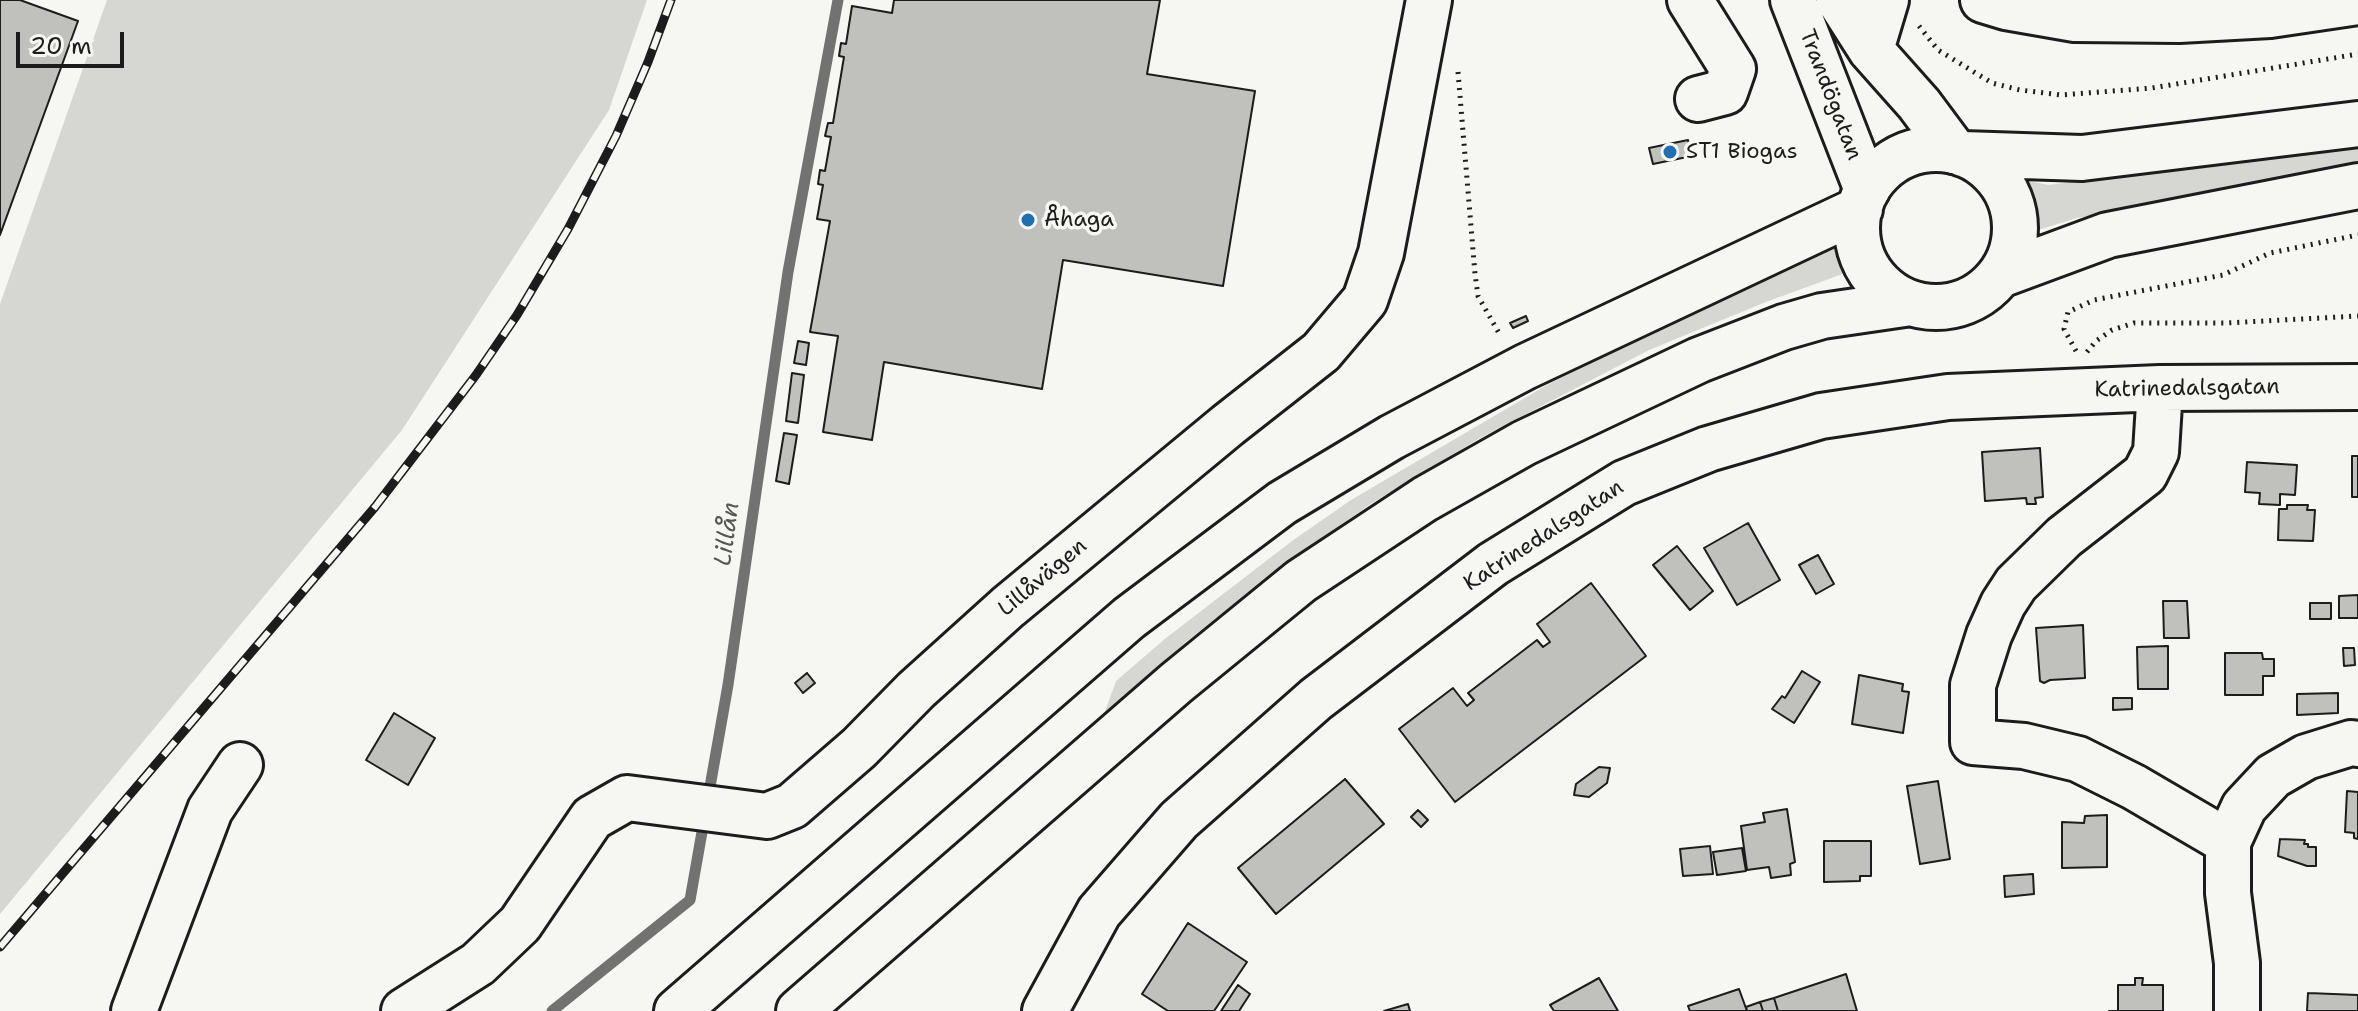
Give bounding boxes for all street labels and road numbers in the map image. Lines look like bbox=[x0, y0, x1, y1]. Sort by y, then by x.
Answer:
street label: Trandögatan bbox=[1793, 26, 1867, 164]
street label: Katrinedalsgatan bbox=[2094, 374, 2280, 404]
street label: Katrinedalsgatan bbox=[1459, 474, 1629, 598]
street label: Lillåvägen bbox=[993, 533, 1093, 623]

